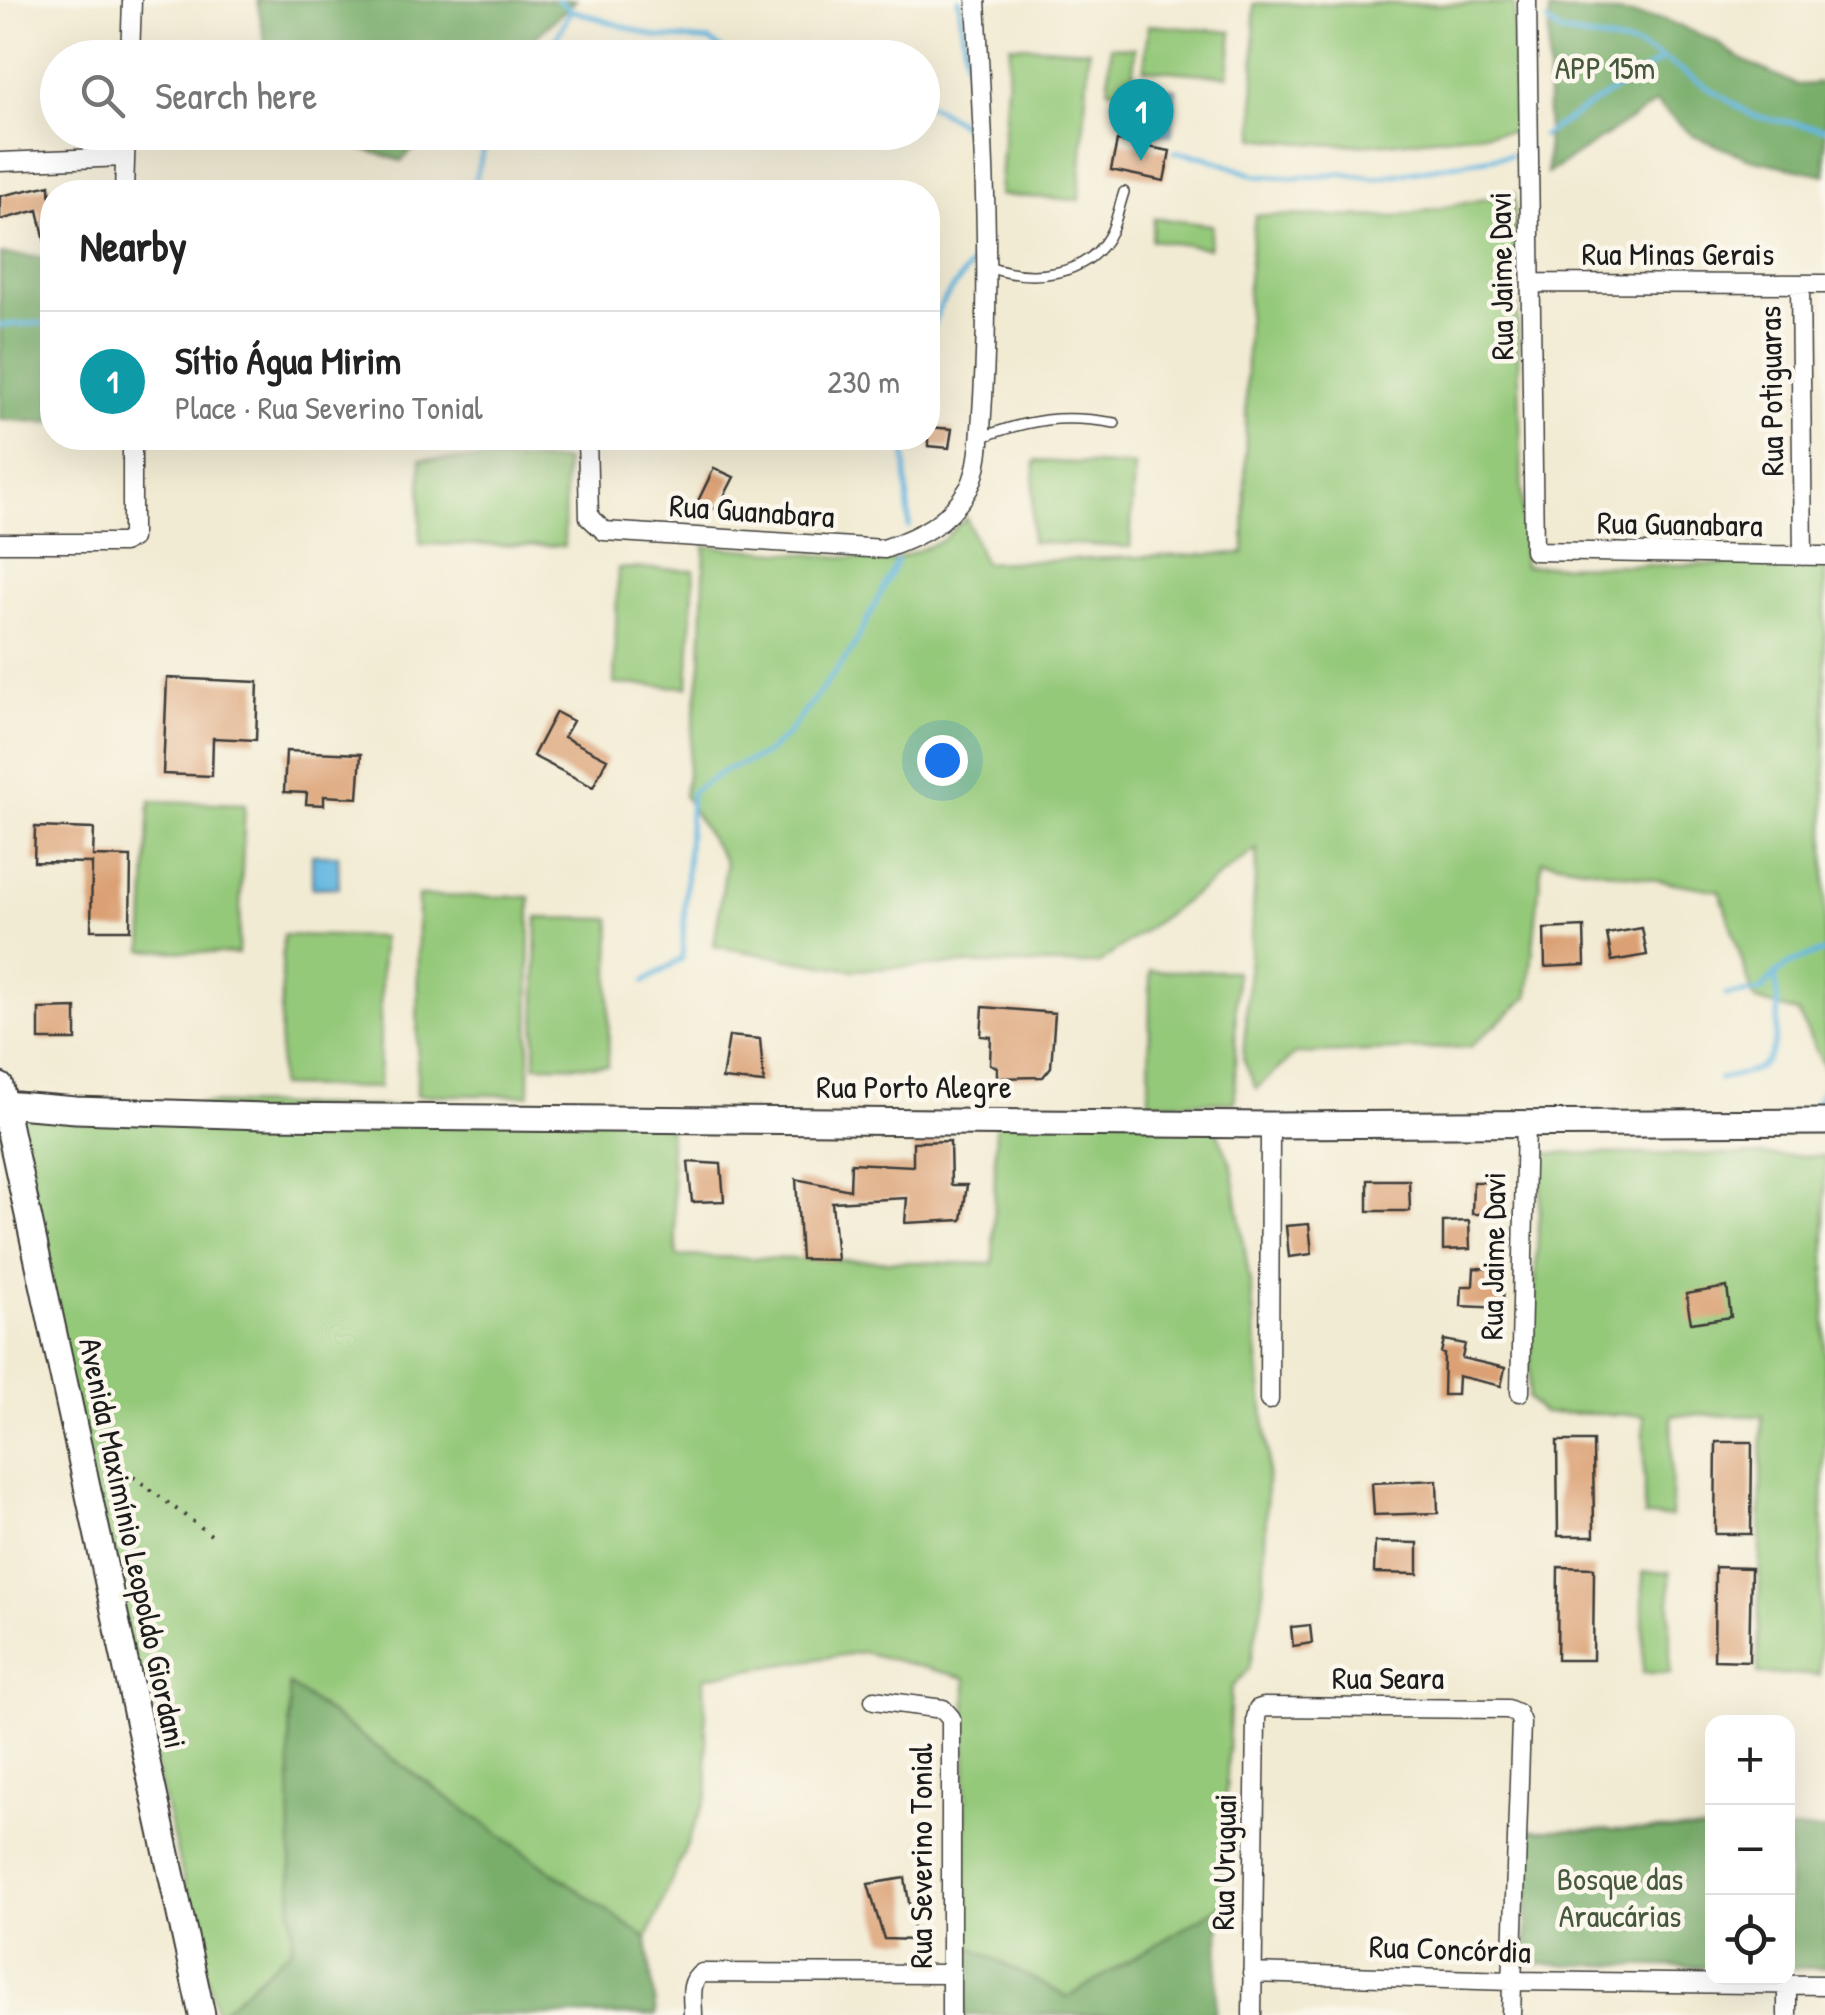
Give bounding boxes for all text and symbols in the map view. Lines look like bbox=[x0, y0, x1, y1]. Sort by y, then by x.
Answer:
search box bbox=[40, 40, 940, 150]
park label: APP 15m bbox=[1555, 46, 1655, 89]
icon: search bbox=[75, 68, 130, 123]
text: Search here bbox=[155, 69, 317, 121]
pin: 1 bbox=[1108, 79, 1174, 161]
street label: Rua Jaime Davi bbox=[1478, 191, 1523, 361]
text: Nearby bbox=[80, 217, 187, 274]
street label: Rua Minas Gerais bbox=[1582, 232, 1774, 275]
street label: Rua Potiguaras bbox=[1748, 305, 1793, 477]
text: Sítio Água Mirim bbox=[175, 334, 401, 386]
text: 1 bbox=[107, 360, 118, 403]
text: 230 m bbox=[827, 360, 900, 403]
text: Place · Rua Severino Tonial bbox=[175, 386, 483, 429]
street label: Rua Guanabara bbox=[668, 483, 836, 538]
street label: Rua Guanabara bbox=[1597, 501, 1763, 546]
your location bbox=[917, 735, 968, 786]
street label: Rua Porto Alegre bbox=[816, 1065, 1012, 1108]
street label: Rua Jaime Davi bbox=[1470, 1171, 1515, 1341]
street label: Avenida Maximínio Leopoldo Giordani bbox=[69, 1334, 198, 1752]
street label: Rua Seara bbox=[1332, 1656, 1444, 1699]
map controls bbox=[1705, 1715, 1795, 1985]
button: + bbox=[1705, 1715, 1795, 1805]
street label: Rua Severino Tonial bbox=[899, 1743, 942, 1968]
street label: Rua Uruguai bbox=[1201, 1793, 1246, 1931]
button: − bbox=[1705, 1805, 1795, 1895]
park label: Bosque das Araucárias bbox=[1557, 1857, 1683, 1937]
button: locate bbox=[1705, 1895, 1795, 1985]
street label: Rua Concórdia bbox=[1368, 1924, 1532, 1973]

